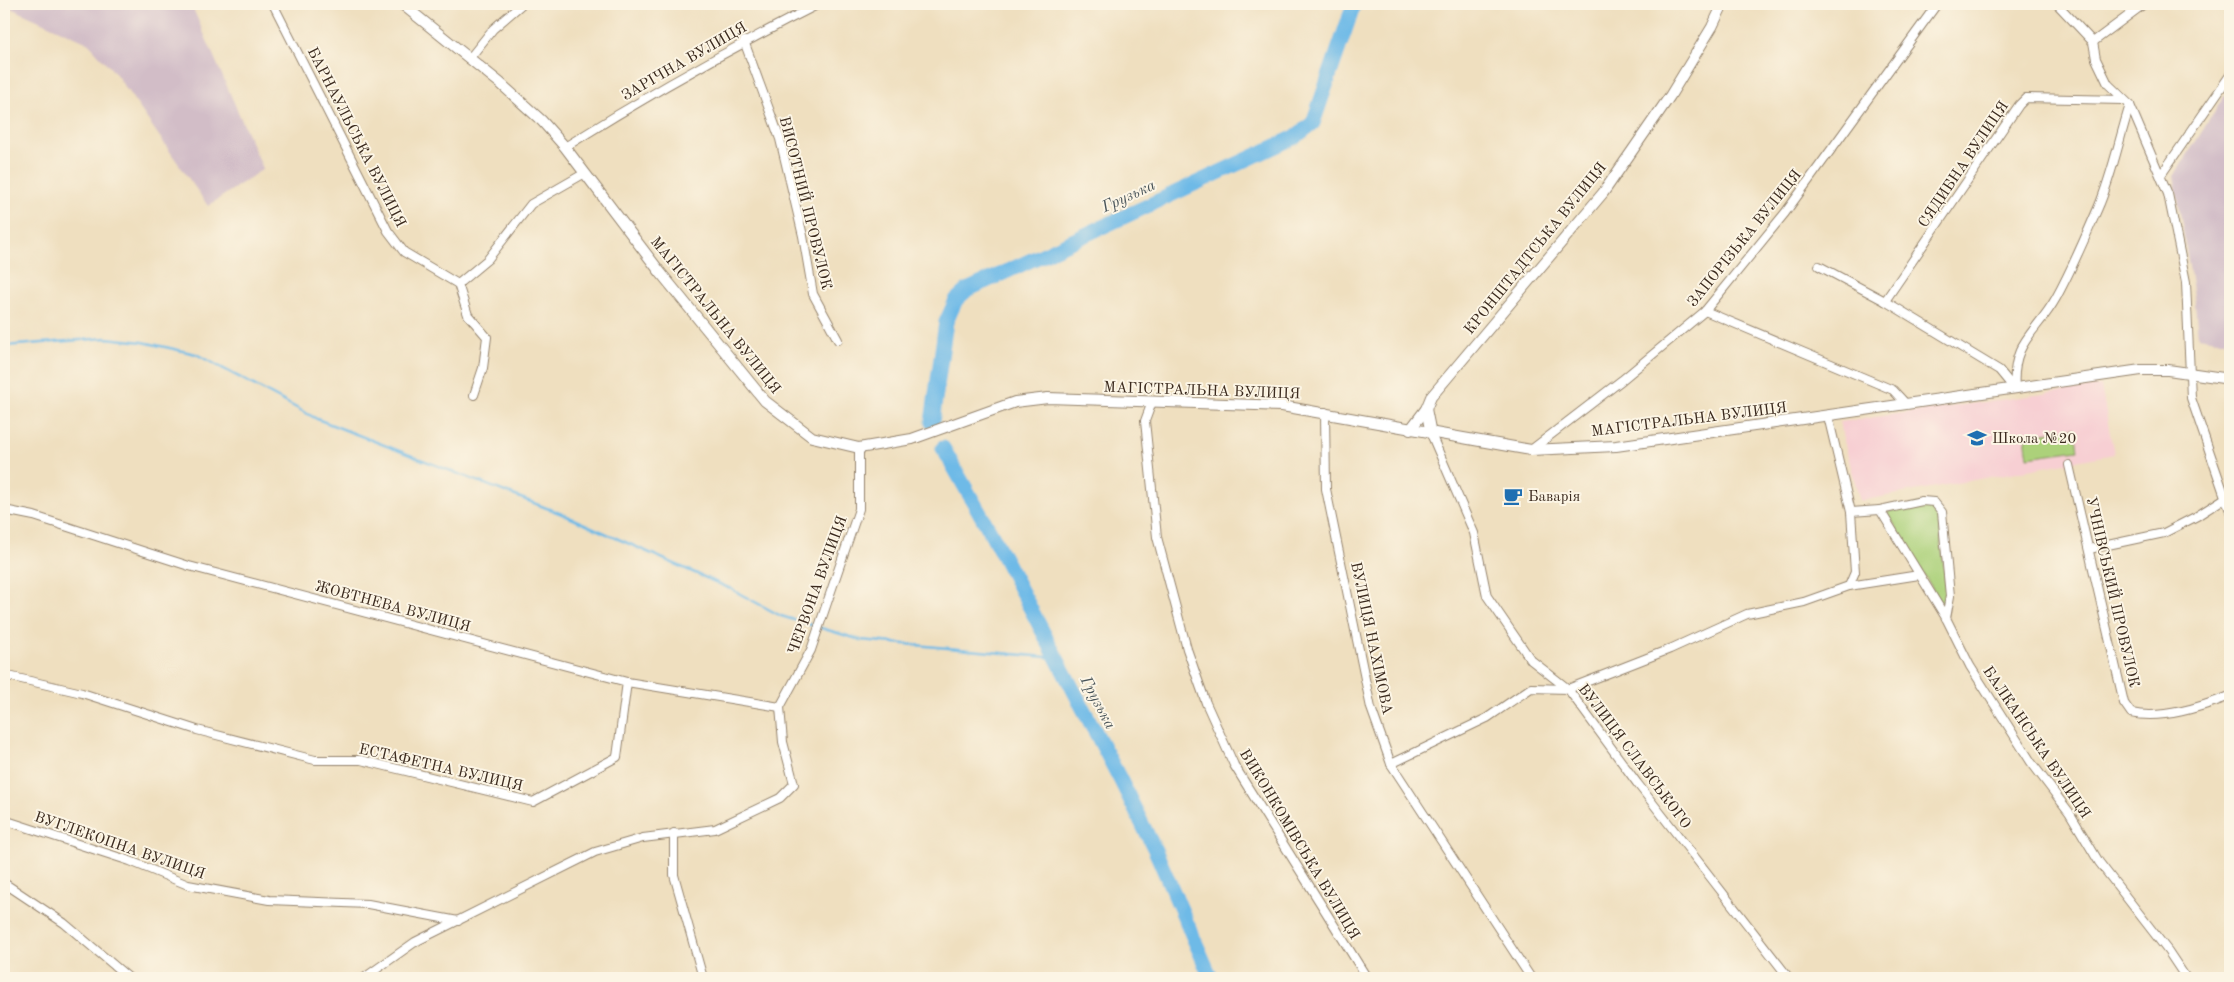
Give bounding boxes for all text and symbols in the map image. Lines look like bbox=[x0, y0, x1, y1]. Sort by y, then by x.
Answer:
street label: ЗАРІЧНА ВУЛИЦЯ bbox=[620, 20, 750, 104]
street label: БАРНАУЛЬСЬКА ВУЛИЦЯ bbox=[304, 45, 408, 230]
street label: СЯДИБНА ВУЛИЦЯ bbox=[1916, 99, 2012, 231]
street label: ВИСОТНИЙ ПРОВУЛОК bbox=[776, 114, 837, 292]
street label: КРОНШТАДТСЬКА ВУЛИЦЯ bbox=[1462, 160, 1610, 338]
street label: ЗАПОРІЗЬКА ВУЛИЦЯ bbox=[1685, 168, 1805, 310]
water label: Грузька bbox=[1098, 177, 1159, 217]
street label: МАГІСТРАЛЬНА ВУЛИЦЯ bbox=[647, 235, 783, 397]
street label: МАГІСТРАЛЬНА ВУЛИЦЯ bbox=[1103, 381, 1301, 402]
street label: МАГІСТРАЛЬНА ВУЛИЦЯ bbox=[1590, 401, 1788, 440]
school or university icon: Школа №20 bbox=[1966, 427, 1988, 449]
place label: Школа №20 bbox=[1992, 432, 2076, 447]
cafe icon: Баварія bbox=[1502, 485, 1524, 507]
place label: Баварія bbox=[1528, 490, 1580, 505]
street label: УЧНІВСЬКИЙ ПРОВУЛОК bbox=[2082, 495, 2145, 689]
street label: ЧЕРВОНА ВУЛИЦЯ bbox=[786, 514, 851, 657]
street label: ВУЛИЦЯ НАХІМОВА bbox=[1347, 561, 1394, 716]
street label: ЖОВТНЕВА ВУЛИЦЯ bbox=[313, 579, 472, 635]
street label: БАЛКАНСЬКА ВУЛИЦЯ bbox=[1979, 664, 2092, 822]
water label: Грузька bbox=[1076, 673, 1118, 732]
street label: ВУЛИЦЯ СЛАВСЬКОГО bbox=[1575, 682, 1693, 832]
street label: ЕСТАФЕТНА ВУЛИЦЯ bbox=[357, 742, 524, 795]
street label: ВИКОНКОМІВСЬКА ВУЛИЦЯ bbox=[1236, 747, 1361, 942]
street label: ВУГЛЕКОПНА ВУЛИЦЯ bbox=[32, 810, 207, 883]

